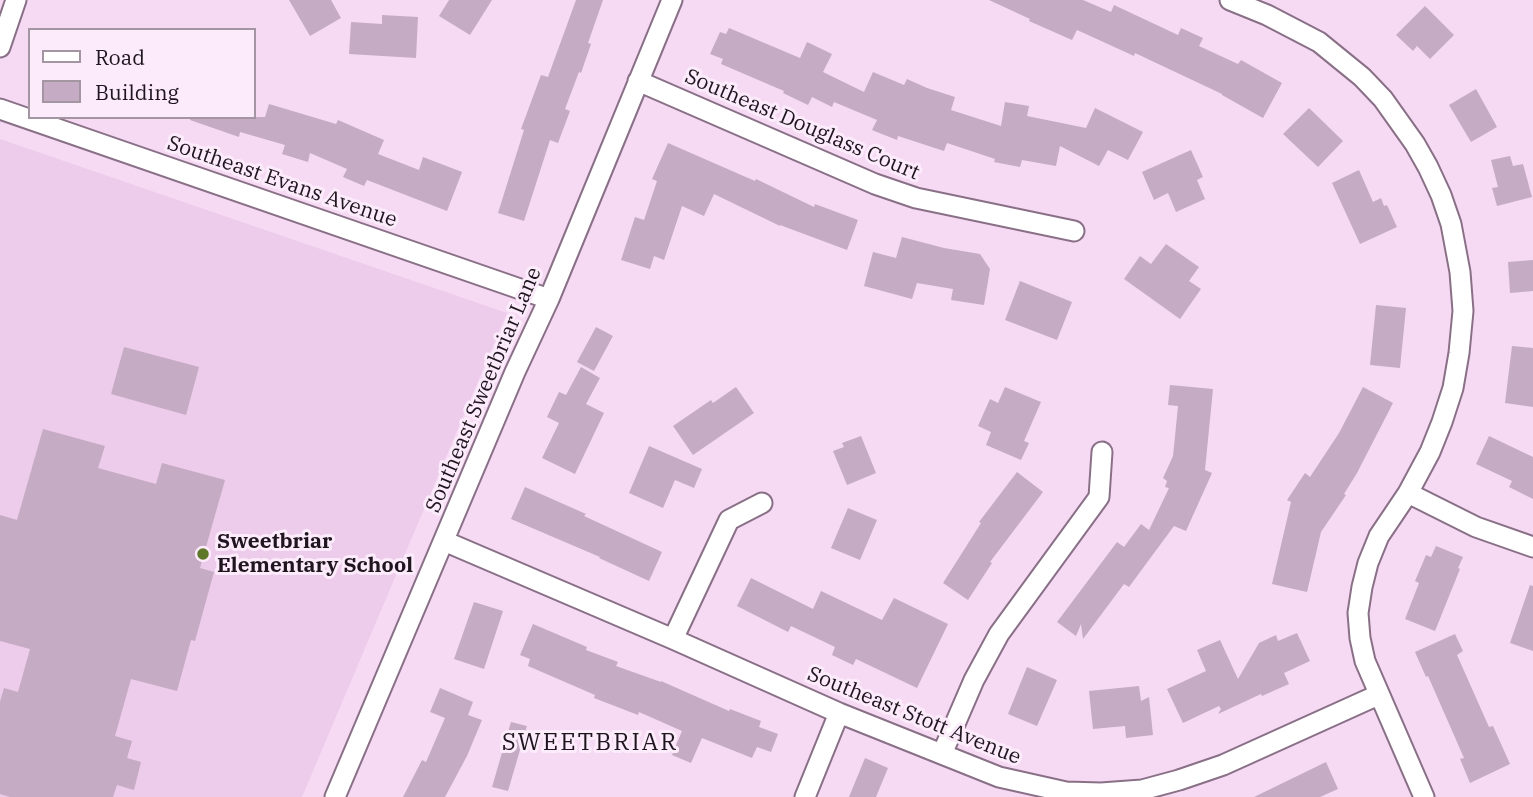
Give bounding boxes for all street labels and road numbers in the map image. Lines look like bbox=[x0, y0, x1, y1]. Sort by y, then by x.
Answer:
street label: Southeast Douglass Court bbox=[681, 64, 923, 186]
street label: Southeast Evans Avenue bbox=[164, 131, 400, 233]
street label: Southeast Sweetbriar Lane bbox=[421, 263, 547, 517]
street label: Southeast Stott Avenue bbox=[804, 662, 1024, 770]

